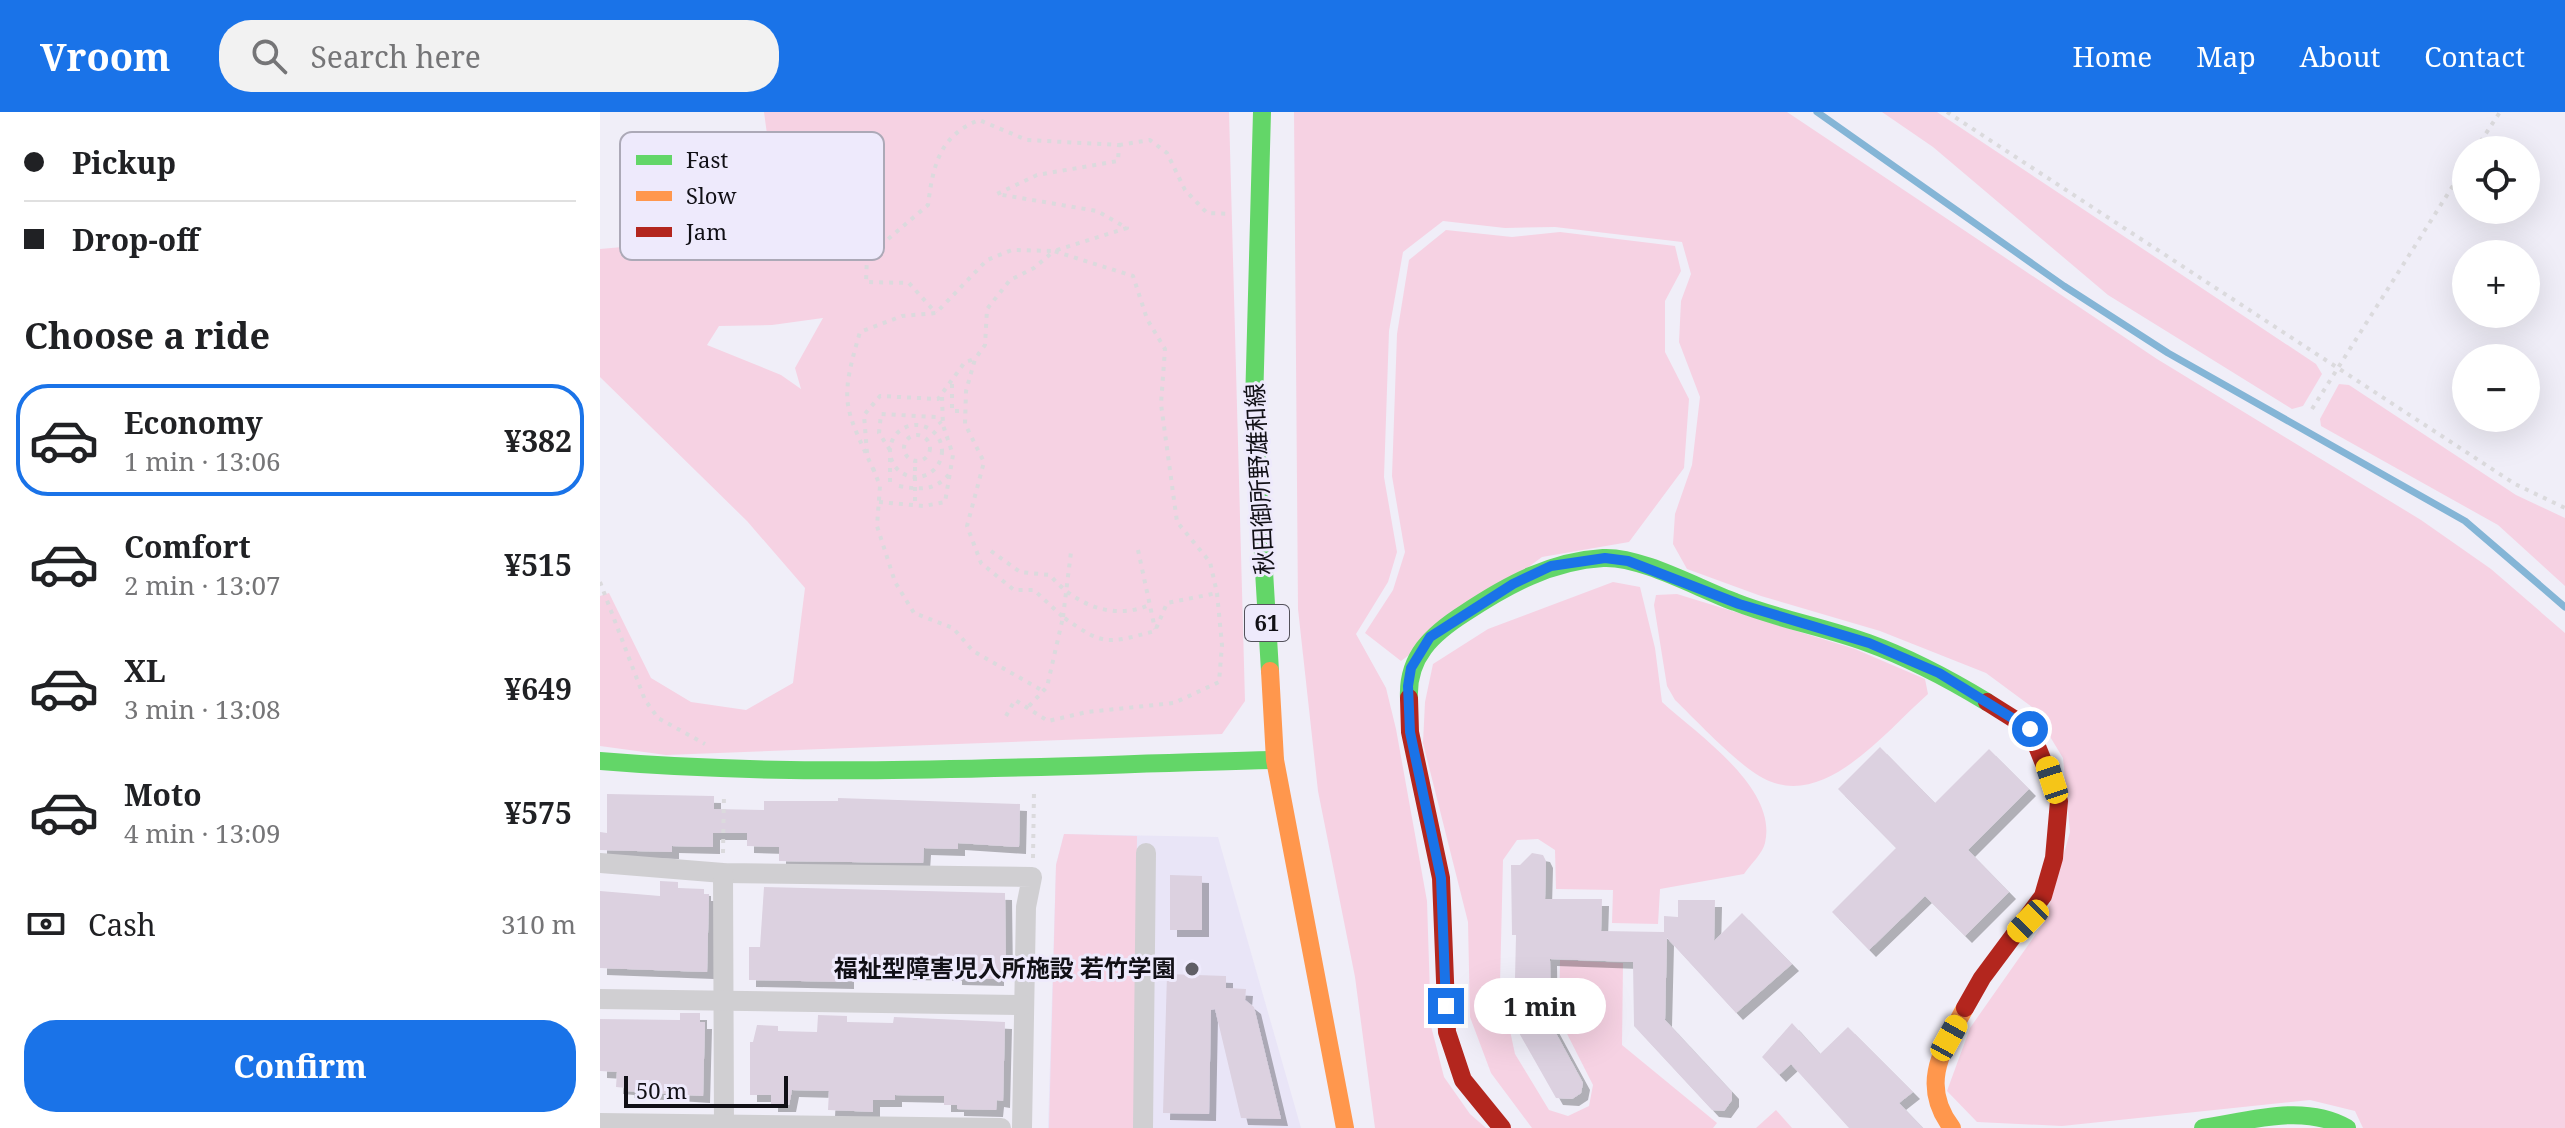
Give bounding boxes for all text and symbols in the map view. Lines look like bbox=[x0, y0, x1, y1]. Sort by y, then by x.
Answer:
search box bbox=[219, 20, 779, 92]
text: Vroom bbox=[40, 30, 171, 82]
icon: search bbox=[247, 34, 291, 78]
text: Search here bbox=[311, 36, 481, 77]
text: Home bbox=[2073, 37, 2152, 75]
text: Map bbox=[2196, 37, 2256, 75]
text: About bbox=[2300, 37, 2380, 75]
text: Contact bbox=[2424, 37, 2525, 75]
legend bbox=[620, 132, 884, 260]
map controls bbox=[2452, 136, 2540, 432]
button: locate bbox=[2452, 136, 2540, 224]
text: Pickup bbox=[72, 142, 176, 183]
text: Fast bbox=[686, 144, 728, 174]
text: Slow bbox=[686, 180, 736, 210]
text: Jam bbox=[685, 216, 727, 246]
text: Drop-off bbox=[72, 219, 199, 260]
button: + bbox=[2452, 240, 2540, 328]
text: Choose a ride bbox=[24, 311, 270, 360]
button: − bbox=[2452, 344, 2540, 432]
street label: 秋田御所野雄和線 bbox=[1237, 382, 1280, 576]
text: Economy bbox=[124, 402, 263, 443]
icon: car bbox=[28, 404, 100, 476]
text: ¥382 bbox=[504, 420, 572, 461]
text: 1 min · 13:06 bbox=[124, 443, 281, 479]
text: Comfort bbox=[124, 526, 251, 567]
icon: car bbox=[28, 528, 100, 600]
text: ¥515 bbox=[504, 544, 572, 585]
text: 2 min · 13:07 bbox=[124, 567, 281, 603]
road number: 61 bbox=[1245, 605, 1289, 641]
text: XL bbox=[124, 650, 166, 691]
icon: car bbox=[28, 652, 100, 724]
text: ¥649 bbox=[504, 668, 572, 709]
text: 3 min · 13:08 bbox=[124, 691, 281, 727]
route start bbox=[2012, 711, 2048, 747]
car bbox=[2033, 753, 2071, 807]
text: Moto bbox=[124, 774, 202, 815]
icon: car bbox=[28, 776, 100, 848]
text: ¥575 bbox=[504, 792, 572, 833]
text: 4 min · 13:09 bbox=[124, 815, 281, 851]
car bbox=[2003, 895, 2053, 947]
icon: cash bbox=[24, 902, 68, 946]
text: Cash bbox=[88, 904, 156, 945]
text: 310 m bbox=[501, 906, 576, 942]
place label: 福祉型障害児入所施設 若竹学園 bbox=[834, 951, 1176, 984]
marker: 福祉型障害児入所施設 若竹学園 bbox=[1183, 960, 1201, 978]
callout: 1 min bbox=[1474, 978, 1606, 1034]
route end bbox=[1428, 988, 1464, 1024]
text: 1 min bbox=[1503, 988, 1577, 1024]
car bbox=[1927, 1011, 1971, 1065]
button: Confirm bbox=[24, 1020, 576, 1112]
scale bar bbox=[624, 1072, 788, 1108]
text: 50 m bbox=[636, 1075, 687, 1105]

